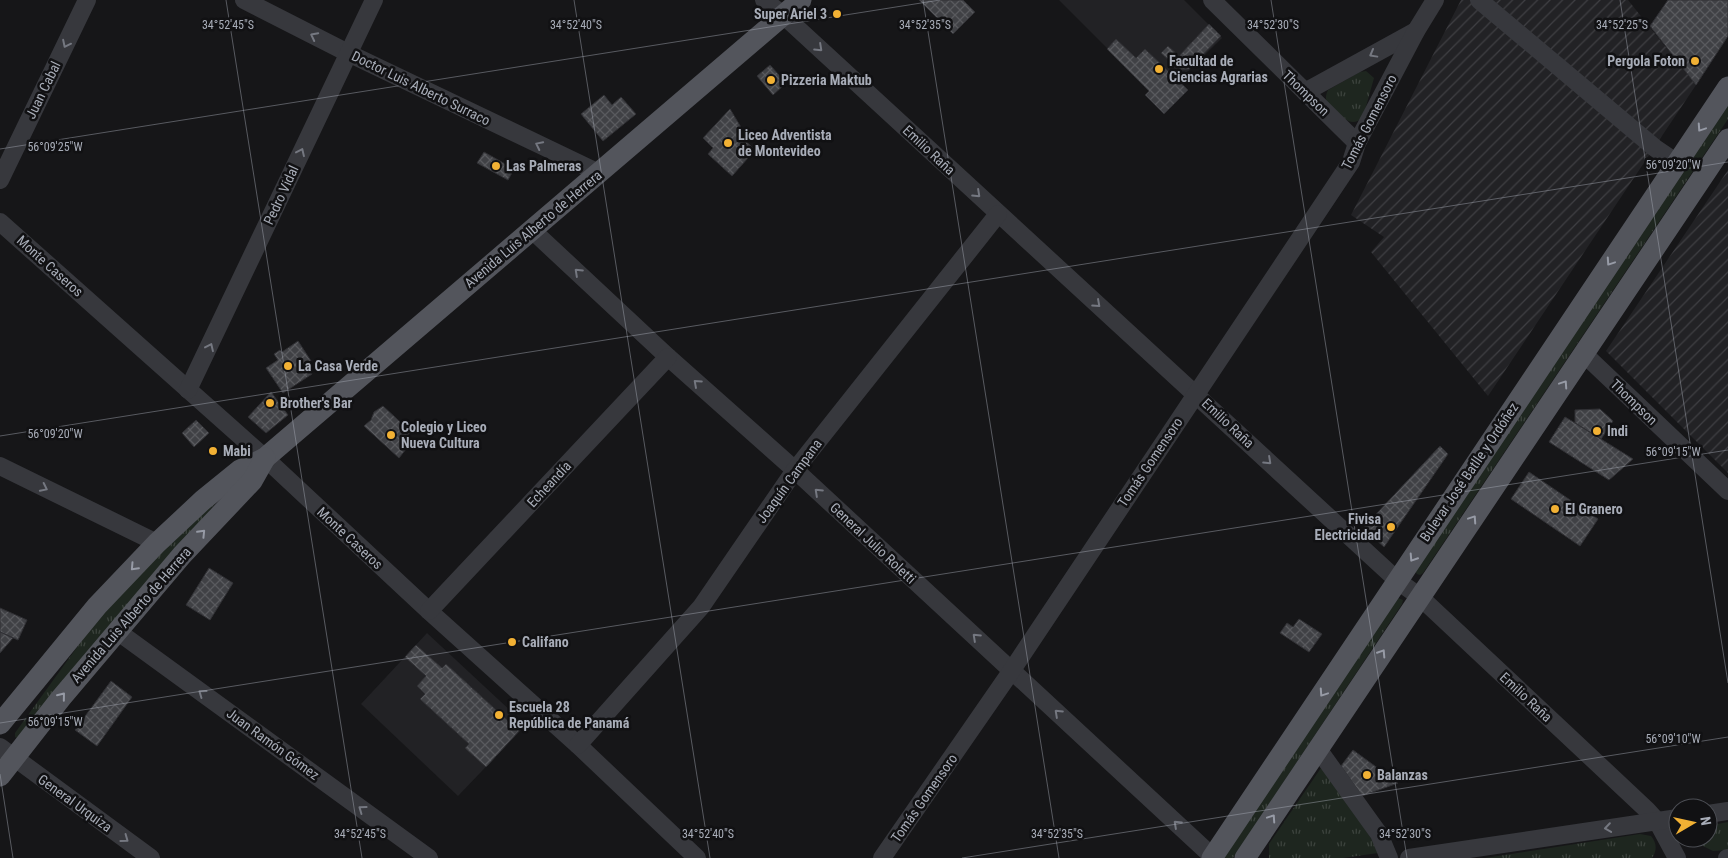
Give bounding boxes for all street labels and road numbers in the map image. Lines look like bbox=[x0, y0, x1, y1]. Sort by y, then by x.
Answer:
street label: Doctor Luis Alberto Surraco bbox=[349, 47, 493, 129]
street label: Juan Cabal bbox=[22, 59, 64, 121]
street label: Thompson bbox=[1279, 67, 1333, 119]
street label: Tomás Gomensoro bbox=[1338, 72, 1400, 172]
street label: Emilio Raña bbox=[900, 122, 958, 178]
street label: Pedro Vidal bbox=[260, 163, 302, 227]
street label: Avenida Luis Alberto de Herrera bbox=[461, 167, 605, 291]
street label: Monte Caseros bbox=[14, 232, 86, 300]
street label: Thompson bbox=[1607, 376, 1661, 428]
street label: Emilio Raña bbox=[1199, 395, 1257, 451]
street label: Bulevar José Batlle y Ordóñez bbox=[1417, 400, 1521, 544]
street label: Tomás Gomensoro bbox=[1114, 414, 1186, 510]
street label: Joaquín Campana bbox=[753, 436, 825, 526]
street label: Echeandía bbox=[524, 458, 574, 510]
street label: General Julio Roletti bbox=[827, 499, 919, 587]
street label: Monte Caseros bbox=[314, 504, 386, 572]
street label: Avenida Luis Alberto de Herrera bbox=[68, 544, 194, 686]
street label: Emilio Raña bbox=[1497, 669, 1555, 725]
street label: Juan Ramón Gómez bbox=[224, 705, 322, 783]
street label: Tomás Gomensoro bbox=[888, 751, 960, 845]
street label: General Urquiza bbox=[35, 771, 115, 835]

